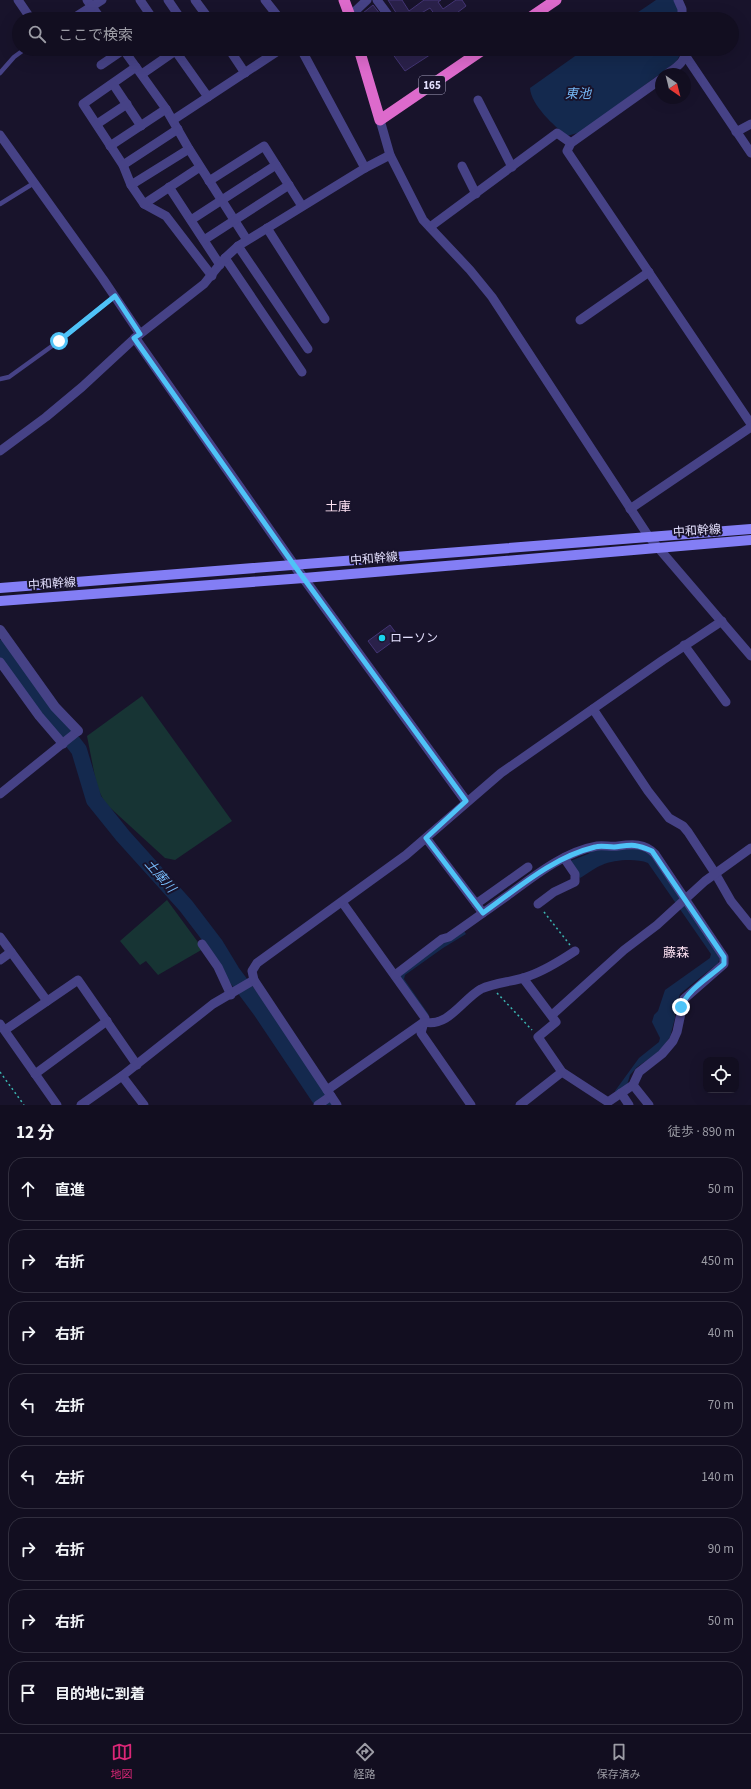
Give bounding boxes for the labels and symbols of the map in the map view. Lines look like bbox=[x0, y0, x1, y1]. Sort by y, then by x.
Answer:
north arrow bbox=[655, 68, 691, 104]
road number: 165 bbox=[419, 76, 445, 94]
water label: 東池 bbox=[565, 85, 593, 103]
route start bbox=[50, 332, 68, 350]
district label: 土庫 bbox=[325, 498, 351, 516]
street label: 中和幹線 bbox=[672, 521, 722, 541]
street label: 中和幹線 bbox=[349, 548, 399, 570]
street label: 中和幹線 bbox=[27, 574, 77, 594]
place label: ローソン bbox=[390, 630, 438, 647]
marker: ローソン bbox=[377, 633, 387, 643]
water label: 土庫川 bbox=[140, 855, 181, 898]
district label: 藤森 bbox=[663, 944, 689, 962]
route end bbox=[672, 998, 690, 1016]

